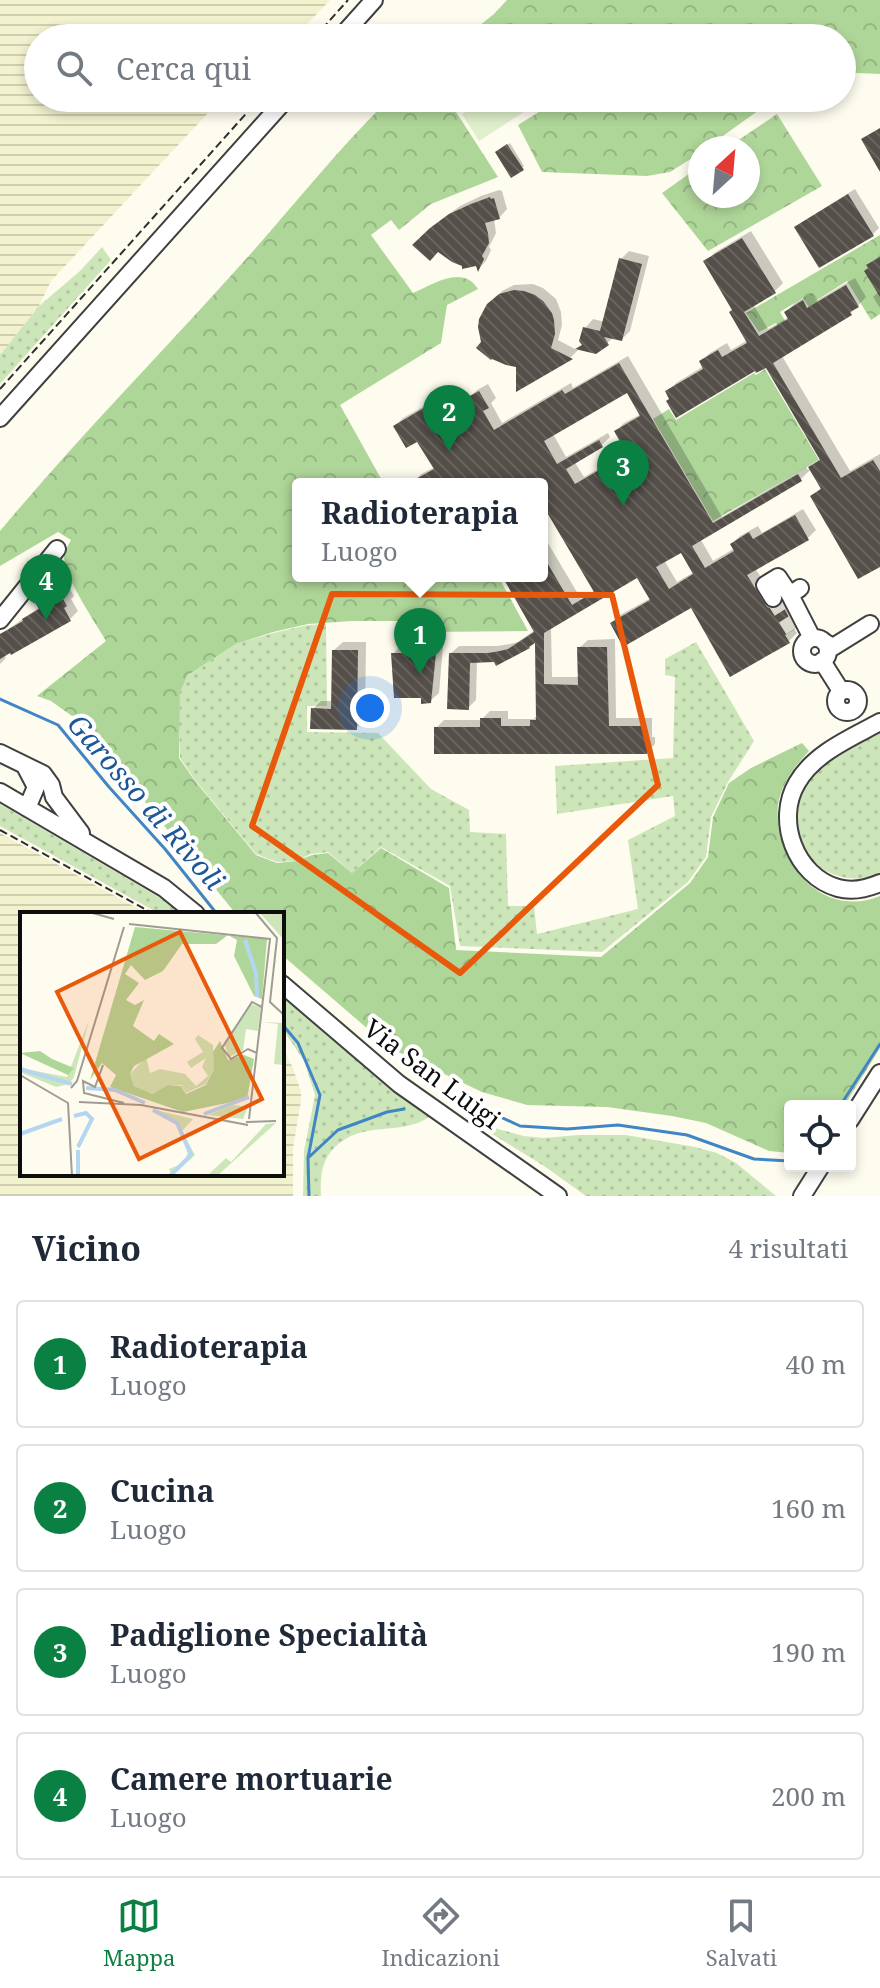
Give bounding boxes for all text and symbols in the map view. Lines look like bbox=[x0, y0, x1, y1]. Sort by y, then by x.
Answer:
search box bbox=[24, 24, 856, 112]
icon: search bbox=[52, 46, 96, 90]
text: Cerca qui bbox=[116, 48, 251, 89]
north arrow bbox=[688, 136, 760, 208]
pin: 2 bbox=[423, 385, 475, 451]
pin: 3 bbox=[597, 440, 649, 506]
popup bbox=[292, 478, 548, 582]
text: Radioterapia bbox=[321, 492, 519, 533]
text: Luogo bbox=[321, 533, 398, 569]
pin: 4 bbox=[20, 554, 72, 620]
pin: 1 bbox=[394, 608, 446, 674]
your location bbox=[350, 688, 390, 728]
water label: Garosso di Rivoli bbox=[60, 705, 234, 898]
inset map bbox=[20, 912, 284, 1176]
street label: Via San Luigi bbox=[357, 1010, 508, 1137]
map controls bbox=[784, 1100, 856, 1172]
button: locate bbox=[784, 1100, 856, 1172]
text: Vicino bbox=[32, 1225, 141, 1271]
text: 4 risultati bbox=[729, 1230, 848, 1266]
text: Radioterapia bbox=[110, 1326, 308, 1367]
text: 1 bbox=[53, 1346, 67, 1382]
text: 40 m bbox=[786, 1346, 846, 1382]
text: Luogo bbox=[110, 1367, 187, 1403]
text: Cucina bbox=[110, 1470, 214, 1511]
text: 2 bbox=[53, 1490, 67, 1526]
text: 160 m bbox=[771, 1490, 846, 1526]
text: Luogo bbox=[110, 1511, 187, 1547]
text: Padiglione Specialità bbox=[110, 1614, 428, 1655]
text: 3 bbox=[53, 1634, 67, 1670]
text: 190 m bbox=[771, 1634, 846, 1670]
text: Luogo bbox=[110, 1655, 187, 1691]
text: Camere mortuarie bbox=[110, 1758, 393, 1799]
text: 4 bbox=[53, 1778, 67, 1814]
text: 200 m bbox=[771, 1778, 846, 1814]
text: Luogo bbox=[110, 1799, 187, 1835]
tab: Mappa bbox=[103, 1894, 175, 1972]
tab: Indicazioni bbox=[382, 1894, 500, 1972]
tab: Salvati bbox=[706, 1894, 777, 1972]

